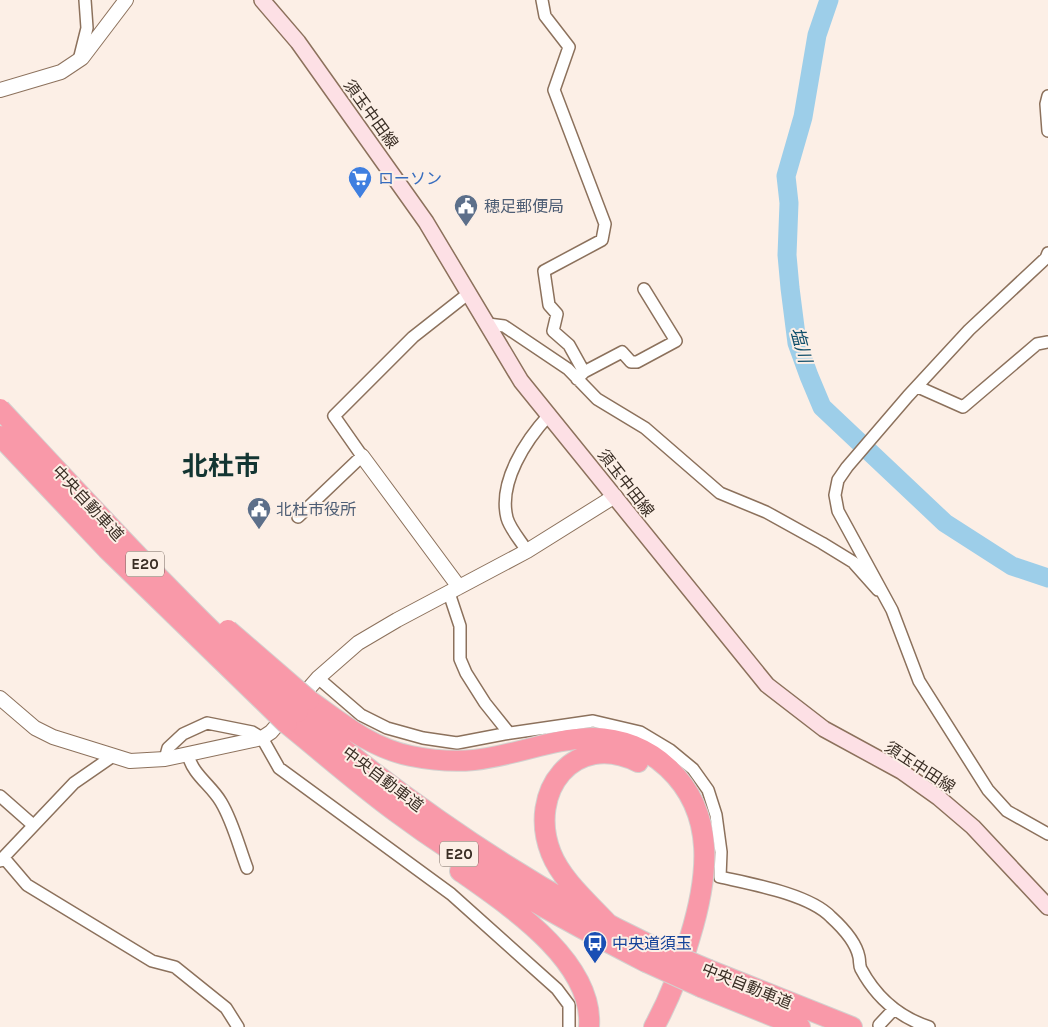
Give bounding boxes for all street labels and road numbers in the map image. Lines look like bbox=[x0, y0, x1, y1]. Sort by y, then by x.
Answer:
street label: 須玉中田線 bbox=[340, 76, 402, 152]
street label: 須玉中田線 bbox=[594, 446, 658, 520]
street label: 中央自動車道 bbox=[48, 461, 128, 545]
road number: E20 bbox=[126, 552, 164, 576]
street label: 須玉中田線 bbox=[881, 737, 959, 797]
street label: 中央自動車道 bbox=[339, 743, 427, 815]
road number: E20 bbox=[440, 842, 478, 866]
street label: 中央自動車道 bbox=[699, 959, 795, 1013]

